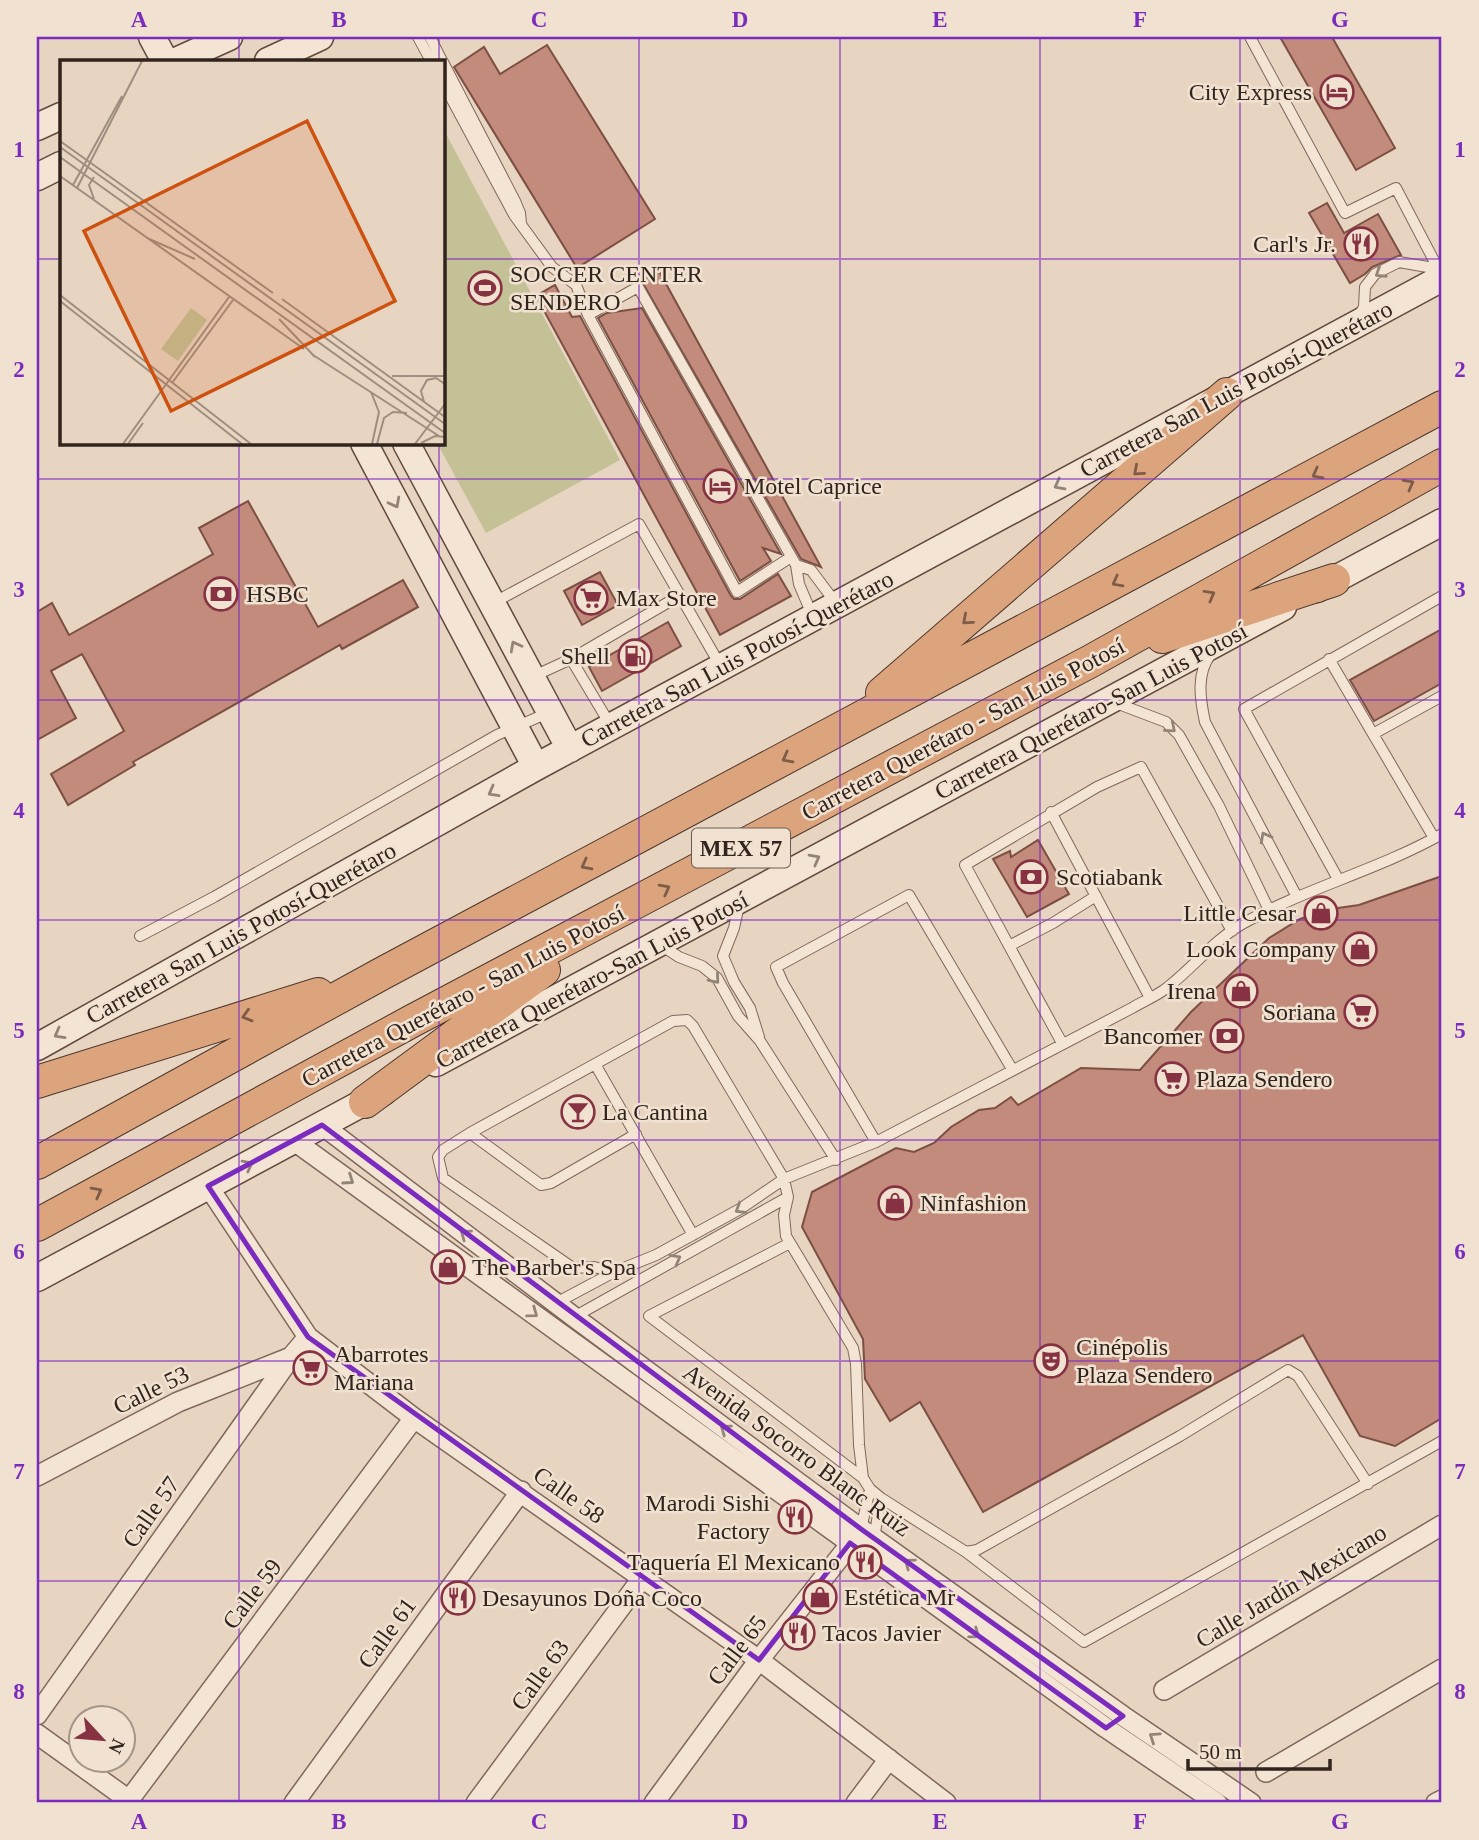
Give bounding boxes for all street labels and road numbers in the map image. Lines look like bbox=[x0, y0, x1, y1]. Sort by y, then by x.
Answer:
street label: Carretera San Luis Potosí-Querétaro bbox=[1075, 295, 1397, 483]
street label: Carretera San Luis Potosí-Querétaro bbox=[576, 565, 898, 753]
street label: Carretera Querétaro-San Luis Potosí bbox=[930, 617, 1252, 805]
street label: Carretera Querétaro - San Luis Potosí bbox=[797, 632, 1129, 825]
road number: MEX 57 bbox=[692, 828, 790, 868]
street label: Carretera San Luis Potosí-Querétaro bbox=[82, 837, 400, 1029]
street label: Carretera Querétaro-San Luis Potosí bbox=[431, 886, 753, 1074]
street label: Carretera Querétaro - San Luis Potosí bbox=[297, 899, 629, 1092]
street label: Avenida Socorro Blanc Ruiz bbox=[678, 1359, 916, 1541]
street label: Calle 53 bbox=[109, 1361, 193, 1419]
street label: Calle 58 bbox=[529, 1461, 609, 1529]
street label: Calle 57 bbox=[117, 1472, 185, 1552]
street label: Calle Jardín Mexicano bbox=[1191, 1519, 1391, 1653]
street label: Calle 59 bbox=[217, 1554, 287, 1634]
street label: Calle 61 bbox=[353, 1593, 421, 1673]
street label: Calle 65 bbox=[702, 1610, 772, 1690]
street label: Calle 63 bbox=[506, 1635, 574, 1715]

